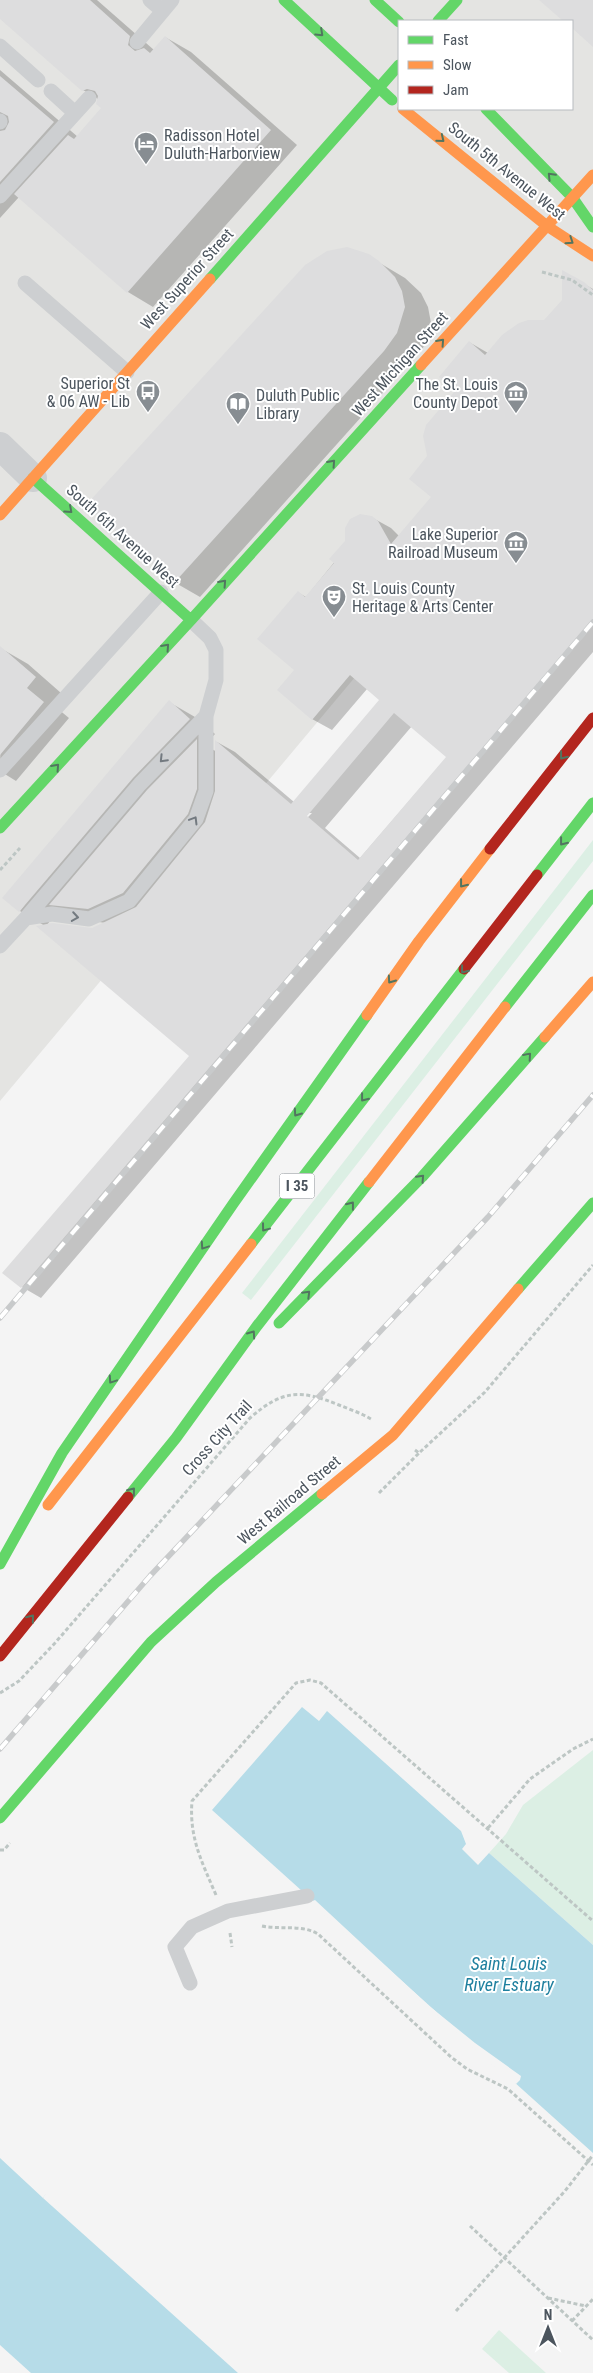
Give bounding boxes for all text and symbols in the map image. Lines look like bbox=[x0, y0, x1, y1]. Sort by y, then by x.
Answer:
legend bbox=[398, 20, 573, 110]
one-way arrow bbox=[314, 27, 323, 36]
text: Fast bbox=[443, 31, 468, 49]
text: Slow bbox=[443, 56, 472, 74]
text: Jam bbox=[443, 81, 469, 99]
street label: South 5th Avenue West bbox=[445, 118, 570, 224]
place label: Radisson Hotel Duluth-Harborview bbox=[164, 126, 281, 163]
hotel icon: Radisson Hotel Duluth-Harborview bbox=[133, 131, 159, 165]
one-way arrow bbox=[435, 134, 444, 142]
one-way arrow bbox=[548, 172, 557, 181]
street label: West Superior Street bbox=[137, 224, 237, 333]
one-way arrow bbox=[564, 235, 574, 244]
street label: West Michigan Street bbox=[348, 308, 452, 420]
one-way arrow bbox=[435, 339, 444, 348]
place label: Superior St & 06 AW - Lib bbox=[47, 374, 130, 411]
place label: The St. Louis County Depot bbox=[413, 375, 498, 412]
bus stop icon: Superior St & 06 AW - Lib bbox=[135, 379, 161, 413]
museum icon: The St. Louis County Depot bbox=[503, 380, 529, 414]
place label: Duluth Public Library bbox=[256, 386, 340, 423]
library icon: Duluth Public Library bbox=[225, 391, 251, 425]
one-way arrow bbox=[327, 459, 336, 468]
street label: South 6th Avenue West bbox=[63, 480, 184, 592]
one-way arrow bbox=[64, 504, 73, 513]
place label: Lake Superior Railroad Museum bbox=[388, 525, 498, 562]
museum icon: Lake Superior Railroad Museum bbox=[503, 530, 529, 564]
place label: St. Louis County Heritage & Arts Center bbox=[352, 579, 494, 616]
one-way arrow bbox=[218, 580, 227, 589]
theatre icon: St. Louis County Heritage & Arts Center bbox=[321, 584, 347, 618]
one-way arrow bbox=[160, 643, 169, 652]
one-way arrow bbox=[560, 750, 569, 760]
one-way arrow bbox=[160, 754, 169, 763]
one-way arrow bbox=[50, 763, 59, 772]
one-way arrow bbox=[188, 816, 198, 825]
one-way arrow bbox=[561, 836, 569, 845]
one-way arrow bbox=[460, 879, 469, 888]
one-way arrow bbox=[71, 911, 79, 922]
one-way arrow bbox=[461, 965, 470, 974]
one-way arrow bbox=[388, 975, 397, 984]
one-way arrow bbox=[522, 1053, 531, 1062]
one-way arrow bbox=[360, 1093, 369, 1102]
one-way arrow bbox=[294, 1107, 303, 1117]
road number: I 35 bbox=[280, 1174, 314, 1198]
one-way arrow bbox=[415, 1175, 424, 1184]
one-way arrow bbox=[346, 1202, 354, 1211]
one-way arrow bbox=[262, 1222, 271, 1231]
one-way arrow bbox=[201, 1240, 210, 1250]
one-way arrow bbox=[301, 1291, 310, 1300]
one-way arrow bbox=[246, 1330, 255, 1340]
one-way arrow bbox=[109, 1375, 118, 1384]
street label: Cross City Trail bbox=[178, 1396, 256, 1480]
street label: West Railroad Street bbox=[234, 1451, 344, 1548]
one-way arrow bbox=[127, 1488, 135, 1497]
one-way arrow bbox=[25, 1615, 33, 1624]
water label: Saint Louis River Estuary bbox=[464, 1953, 555, 1995]
north arrow bbox=[523, 2303, 573, 2353]
text: N bbox=[544, 2307, 552, 2323]

